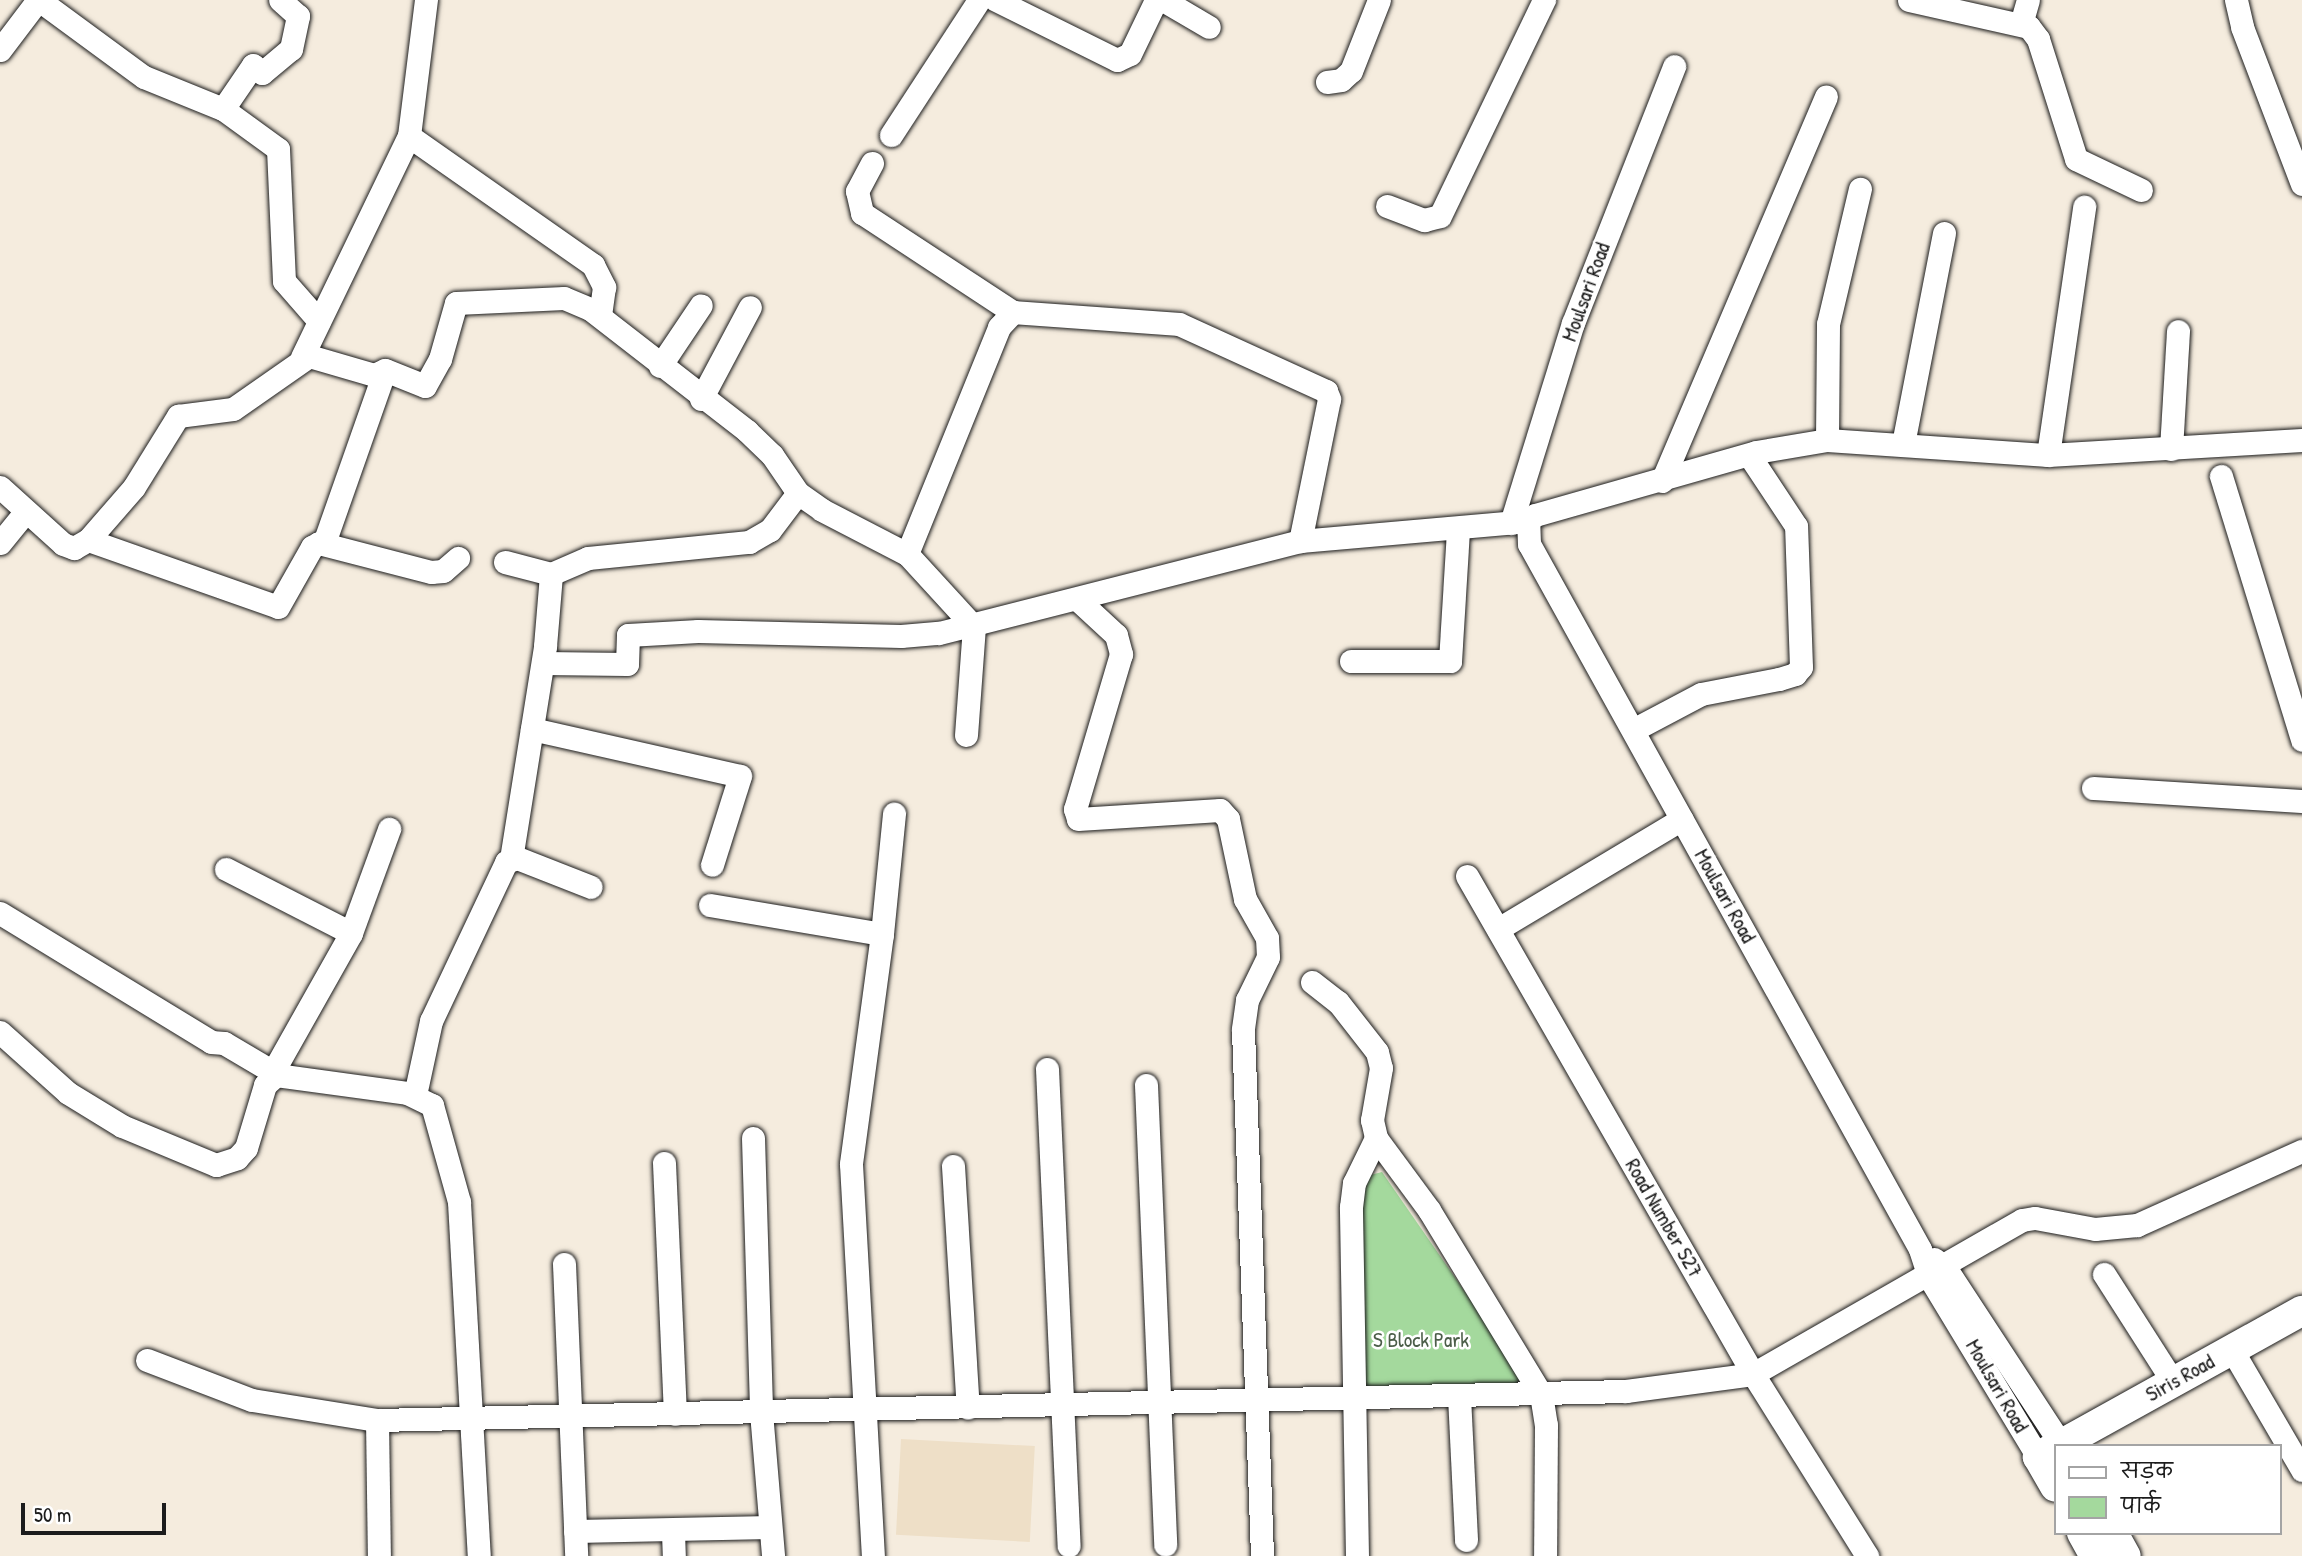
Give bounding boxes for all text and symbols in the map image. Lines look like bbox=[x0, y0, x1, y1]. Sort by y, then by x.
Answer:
street label: Moulsari Road bbox=[1556, 239, 1616, 345]
street label: Moulsari Road bbox=[1689, 845, 1761, 947]
street label: Road Number S27 bbox=[1620, 1154, 1708, 1282]
park label: S Block Park bbox=[1373, 1327, 1469, 1353]
street label: Moulsari Road bbox=[1960, 1335, 2034, 1437]
street label: Siris Road bbox=[2141, 1349, 2219, 1407]
legend bbox=[2054, 1444, 2281, 1535]
text: सड़क bbox=[2121, 1456, 2173, 1485]
scale bar bbox=[24, 1490, 170, 1534]
text: पार्क bbox=[2121, 1491, 2161, 1520]
text: 50 m bbox=[34, 1500, 71, 1529]

